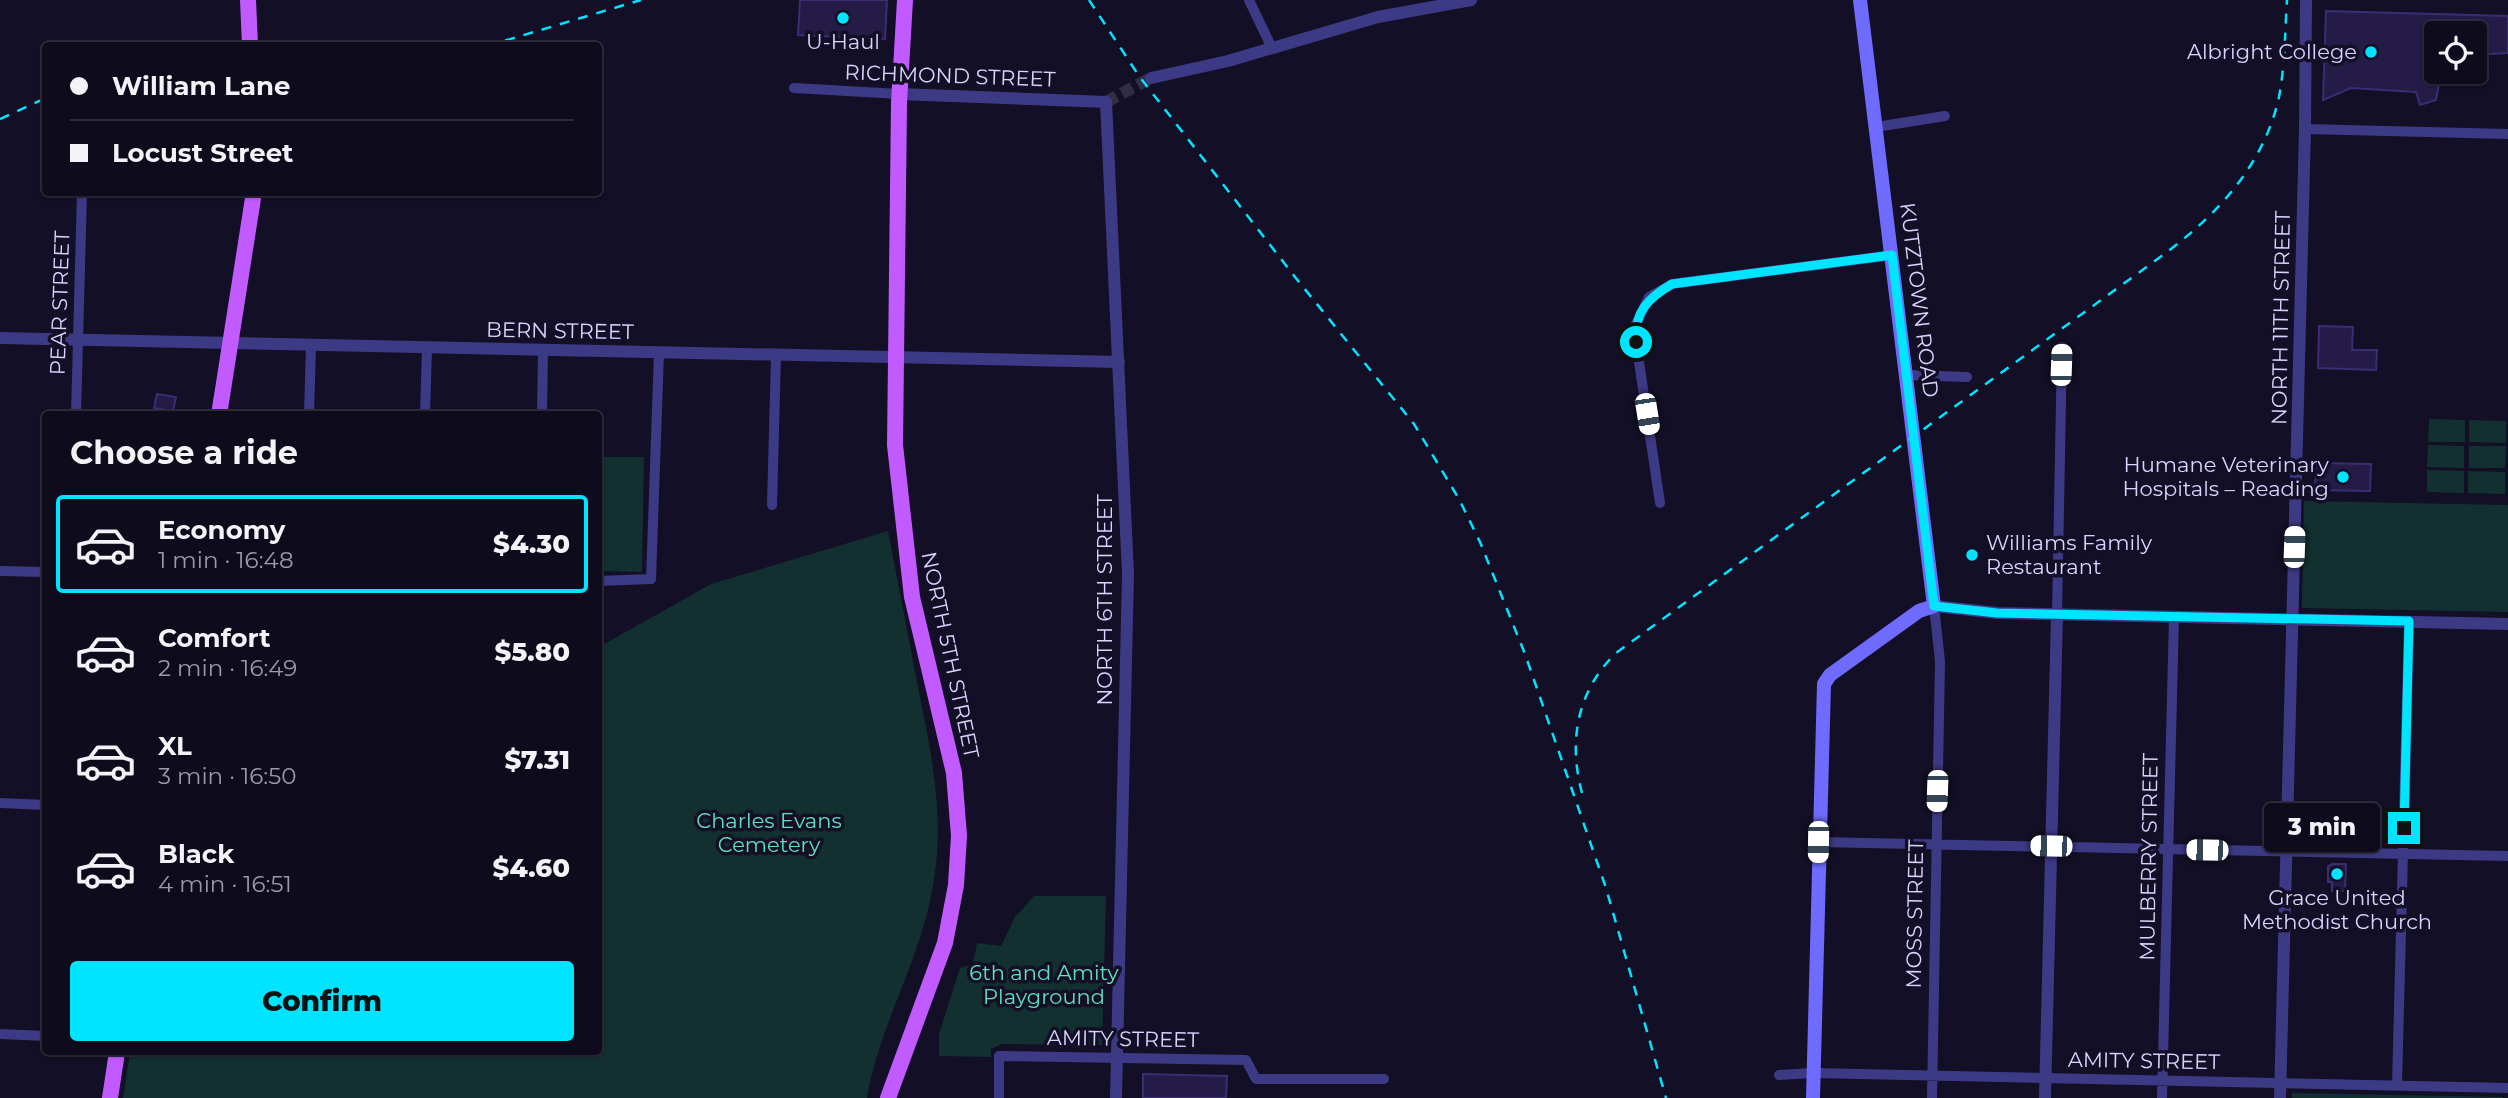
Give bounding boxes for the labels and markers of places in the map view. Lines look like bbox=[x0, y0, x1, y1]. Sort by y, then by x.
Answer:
marker: U-Haul bbox=[835, 10, 851, 26]
place label: U-Haul bbox=[806, 29, 880, 54]
place label: Albright College bbox=[2187, 39, 2357, 64]
marker: Albright College bbox=[2363, 44, 2379, 60]
place label: Humane Veterinary Hospitals – Reading bbox=[2123, 452, 2330, 501]
marker: Humane Veterinary Hospitals – Reading bbox=[2335, 469, 2351, 485]
place label: Williams Family Restaurant bbox=[1986, 530, 2153, 579]
marker: Williams Family Restaurant bbox=[1964, 547, 1980, 563]
marker: Grace United Methodist Church bbox=[2329, 866, 2345, 882]
place label: Grace United Methodist Church bbox=[2242, 885, 2432, 934]

